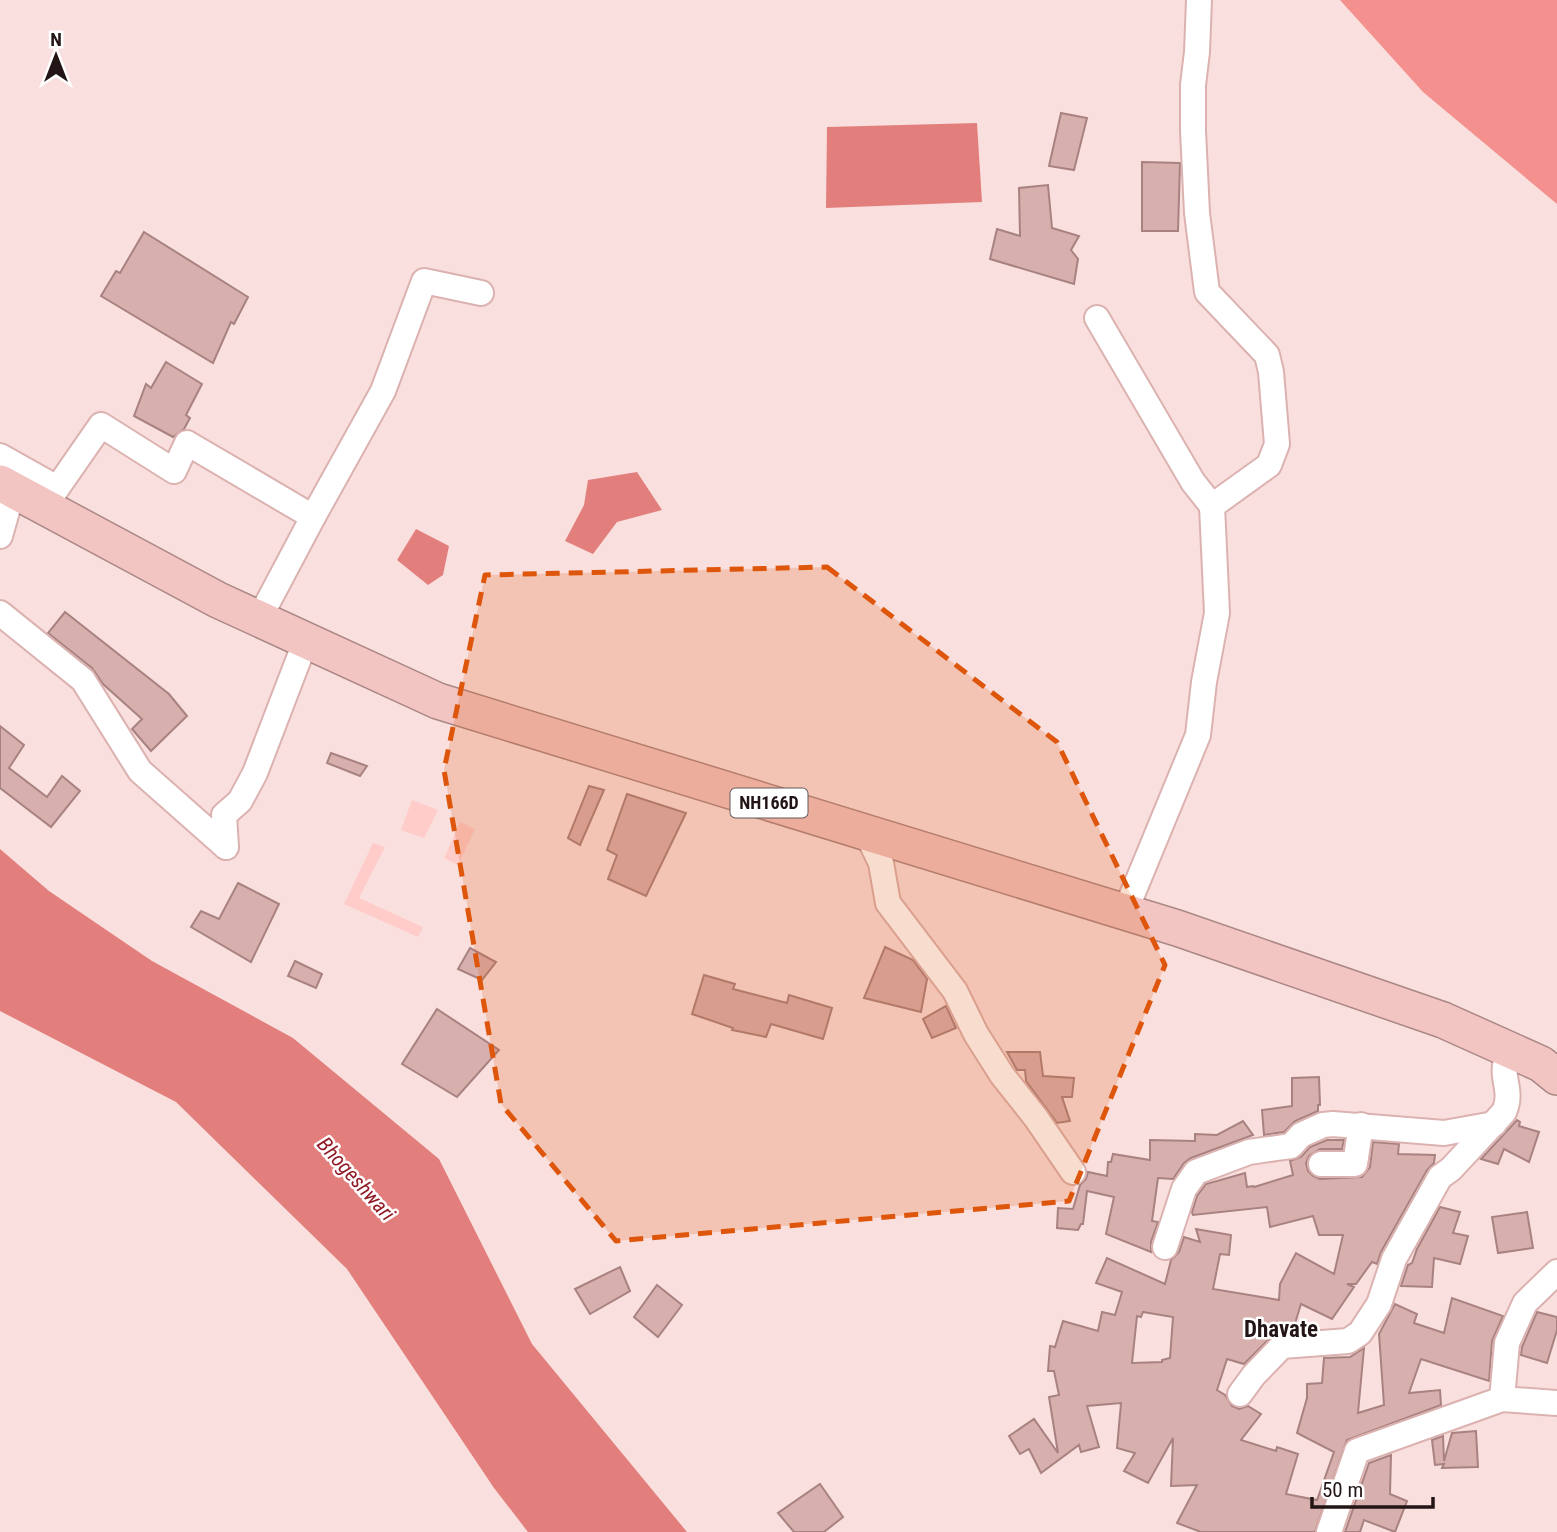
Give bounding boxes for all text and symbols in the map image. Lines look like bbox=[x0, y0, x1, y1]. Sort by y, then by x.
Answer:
north arrow bbox=[21, 21, 91, 91]
text: N bbox=[50, 28, 62, 51]
road number: NH166D bbox=[730, 788, 808, 818]
water label: Bhogeshwari bbox=[312, 1132, 400, 1226]
district label: Dhavate bbox=[1244, 1316, 1318, 1343]
scale bar bbox=[1312, 1466, 1433, 1510]
text: 50 m bbox=[1322, 1478, 1363, 1502]

